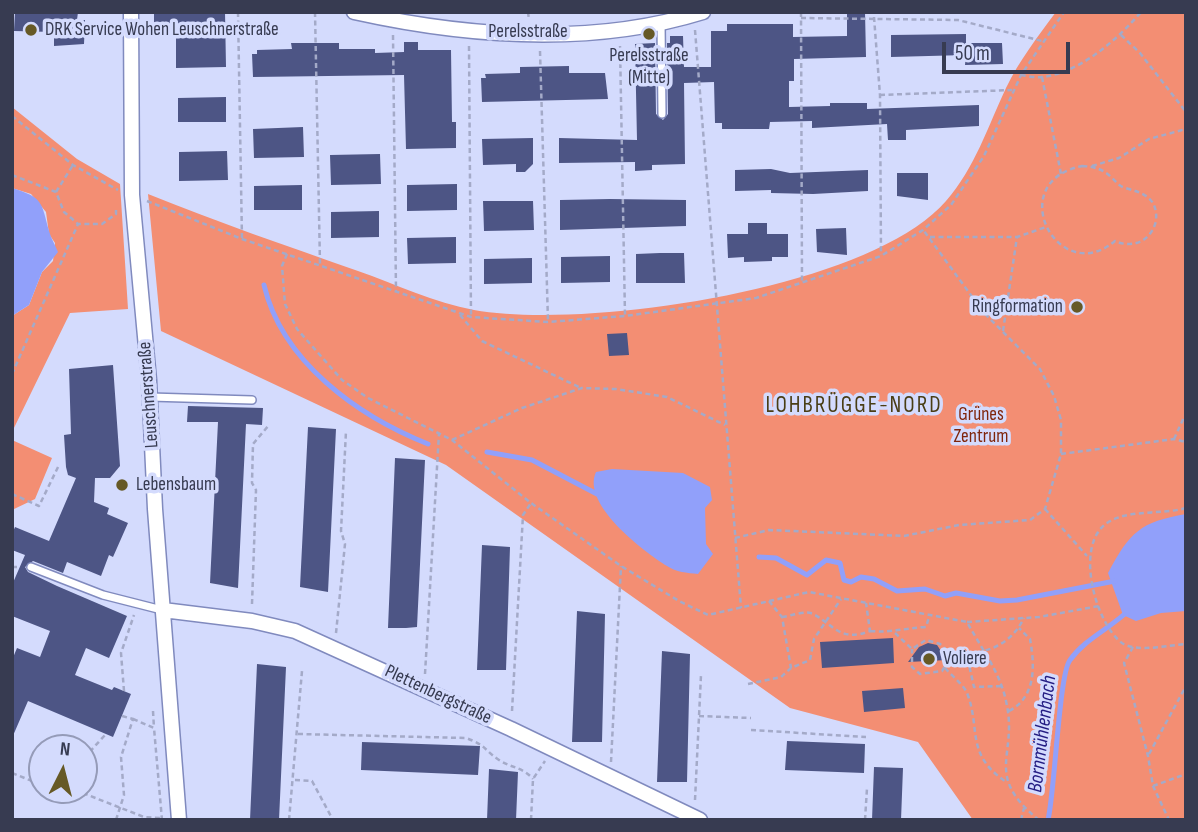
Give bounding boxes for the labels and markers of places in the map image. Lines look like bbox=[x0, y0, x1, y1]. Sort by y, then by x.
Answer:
place label: DRK Service Wohen Leuschnerstraße bbox=[45, 19, 279, 41]
marker: DRK Service Wohen Leuschnerstraße bbox=[23, 22, 39, 38]
marker: Perelsstraße (Mitte) bbox=[641, 26, 657, 42]
place label: Perelsstraße (Mitte) bbox=[609, 45, 689, 89]
place label: Ringformation bbox=[972, 296, 1063, 318]
marker: Ringformation bbox=[1069, 299, 1085, 315]
place label: Lebensbaum bbox=[136, 474, 216, 496]
marker: Lebensbaum bbox=[114, 477, 130, 493]
place label: Voliere bbox=[943, 648, 987, 670]
marker: Voliere bbox=[921, 651, 937, 667]

